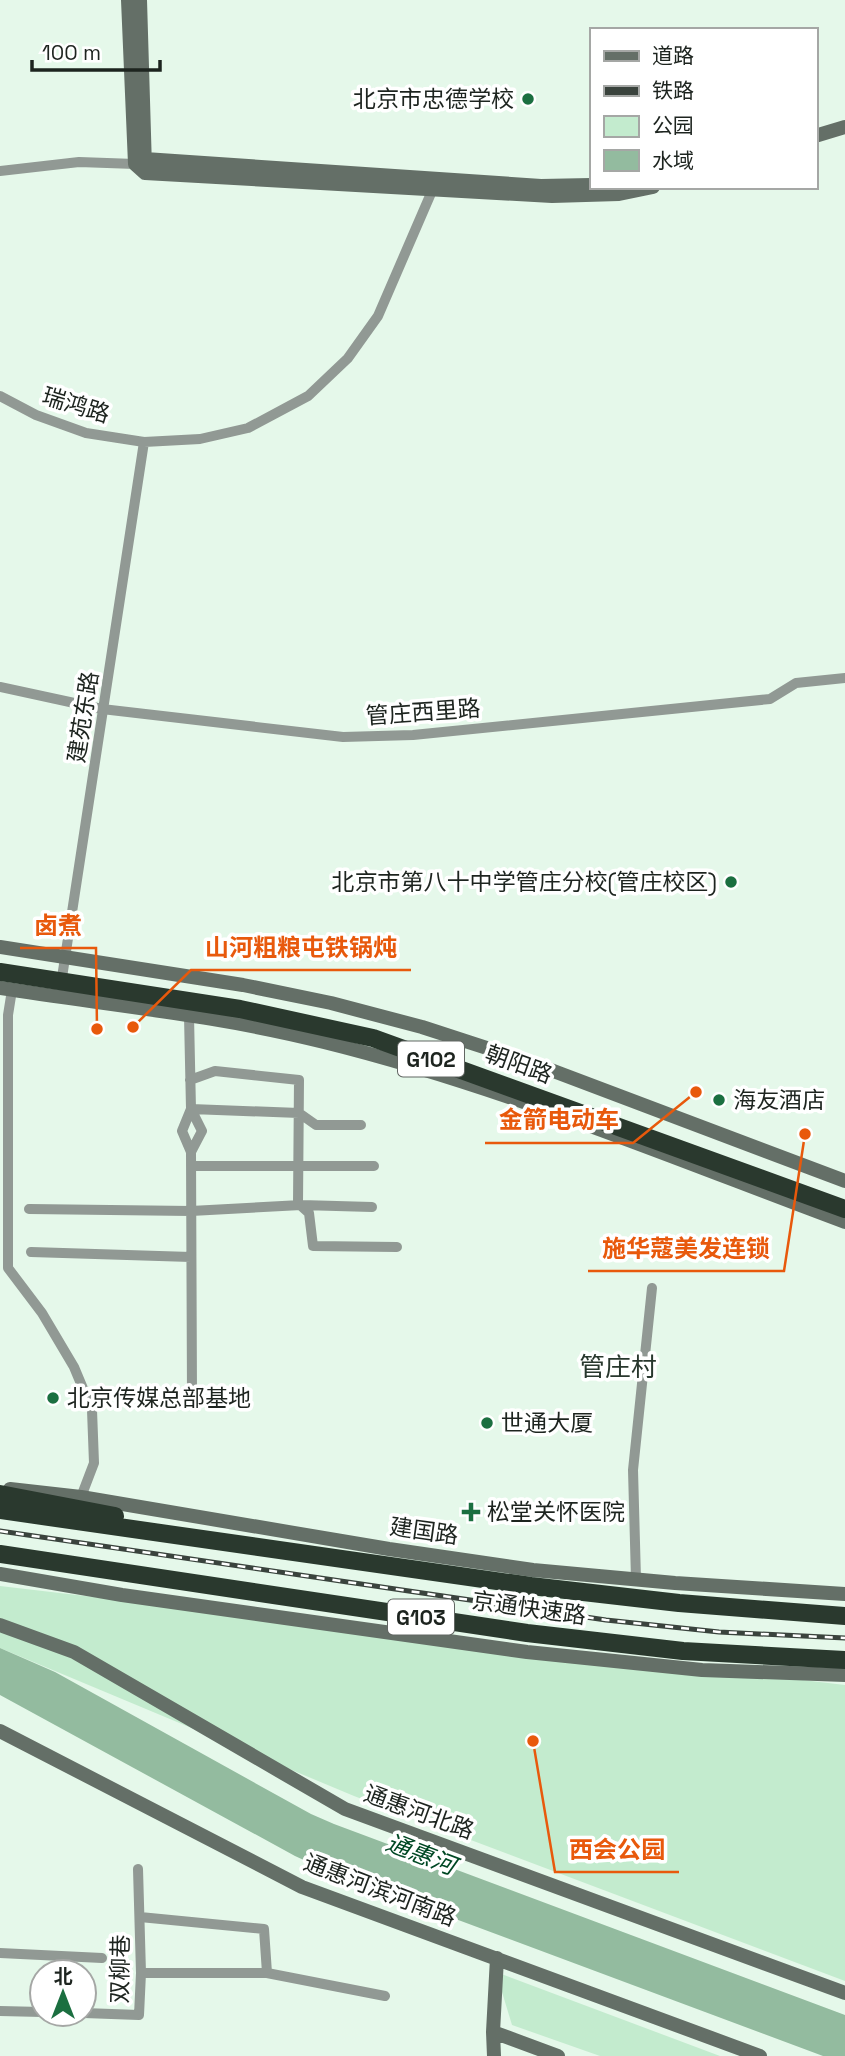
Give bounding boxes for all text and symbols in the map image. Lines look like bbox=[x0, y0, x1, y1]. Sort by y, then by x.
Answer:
scale bar bbox=[32, 28, 159, 72]
legend bbox=[590, 28, 817, 189]
text: 100 m bbox=[42, 39, 101, 66]
text: 道路 bbox=[652, 42, 694, 69]
text: 铁路 bbox=[652, 77, 694, 104]
place label: 北京市忠德学校 bbox=[353, 84, 514, 114]
marker: 北京市忠德学校 bbox=[520, 91, 536, 107]
text: 公园 bbox=[652, 112, 694, 139]
text: 水域 bbox=[652, 147, 694, 174]
street label: 瑞鸿路 bbox=[39, 381, 113, 429]
street label: 建苑东路 bbox=[61, 669, 105, 765]
street label: 管庄西里路 bbox=[365, 693, 481, 731]
place label: 北京市第八十中学管庄分校(管庄校区) bbox=[332, 867, 717, 897]
marker: 北京市第八十中学管庄分校(管庄校区) bbox=[723, 874, 739, 890]
callout: 卤煮 bbox=[20, 903, 96, 948]
text: 卤煮 bbox=[34, 910, 82, 941]
callout: 山河粗粮屯铁锅炖 bbox=[191, 925, 411, 970]
text: 山河粗粮屯铁锅炖 bbox=[205, 932, 397, 963]
street label: 朝阳路 bbox=[481, 1038, 557, 1090]
road number: G102 bbox=[398, 1042, 464, 1076]
place label: 海友酒店 bbox=[733, 1085, 825, 1115]
marker: 海友酒店 bbox=[711, 1092, 727, 1108]
callout: 金箭电动车 bbox=[485, 1098, 633, 1143]
text: 金箭电动车 bbox=[499, 1104, 619, 1135]
callout: 施华蔻美发连锁 bbox=[588, 1226, 784, 1271]
text: 施华蔻美发连锁 bbox=[602, 1233, 770, 1264]
district label: 管庄村 bbox=[579, 1350, 657, 1384]
place label: 北京传媒总部基地 bbox=[67, 1383, 251, 1413]
marker: 北京传媒总部基地 bbox=[45, 1390, 61, 1406]
place label: 世通大厦 bbox=[501, 1408, 593, 1438]
marker: 世通大厦 bbox=[479, 1415, 495, 1431]
place label: 松堂关怀医院 bbox=[487, 1497, 625, 1527]
marker: 松堂关怀医院 bbox=[461, 1502, 481, 1522]
street label: 建国路 bbox=[388, 1511, 460, 1551]
street label: 京通快速路 bbox=[470, 1585, 588, 1631]
road number: G103 bbox=[388, 1600, 454, 1634]
street label: 通惠河北路 bbox=[360, 1778, 478, 1846]
water label: 通惠河 bbox=[382, 1827, 464, 1883]
callout: 西会公园 bbox=[555, 1827, 679, 1872]
text: 西会公园 bbox=[569, 1834, 665, 1865]
street label: 通惠河滨河南路 bbox=[299, 1847, 461, 1933]
street label: 双柳巷 bbox=[104, 1934, 136, 2004]
north arrow bbox=[28, 1958, 98, 2028]
text: 北 bbox=[53, 1964, 73, 1989]

